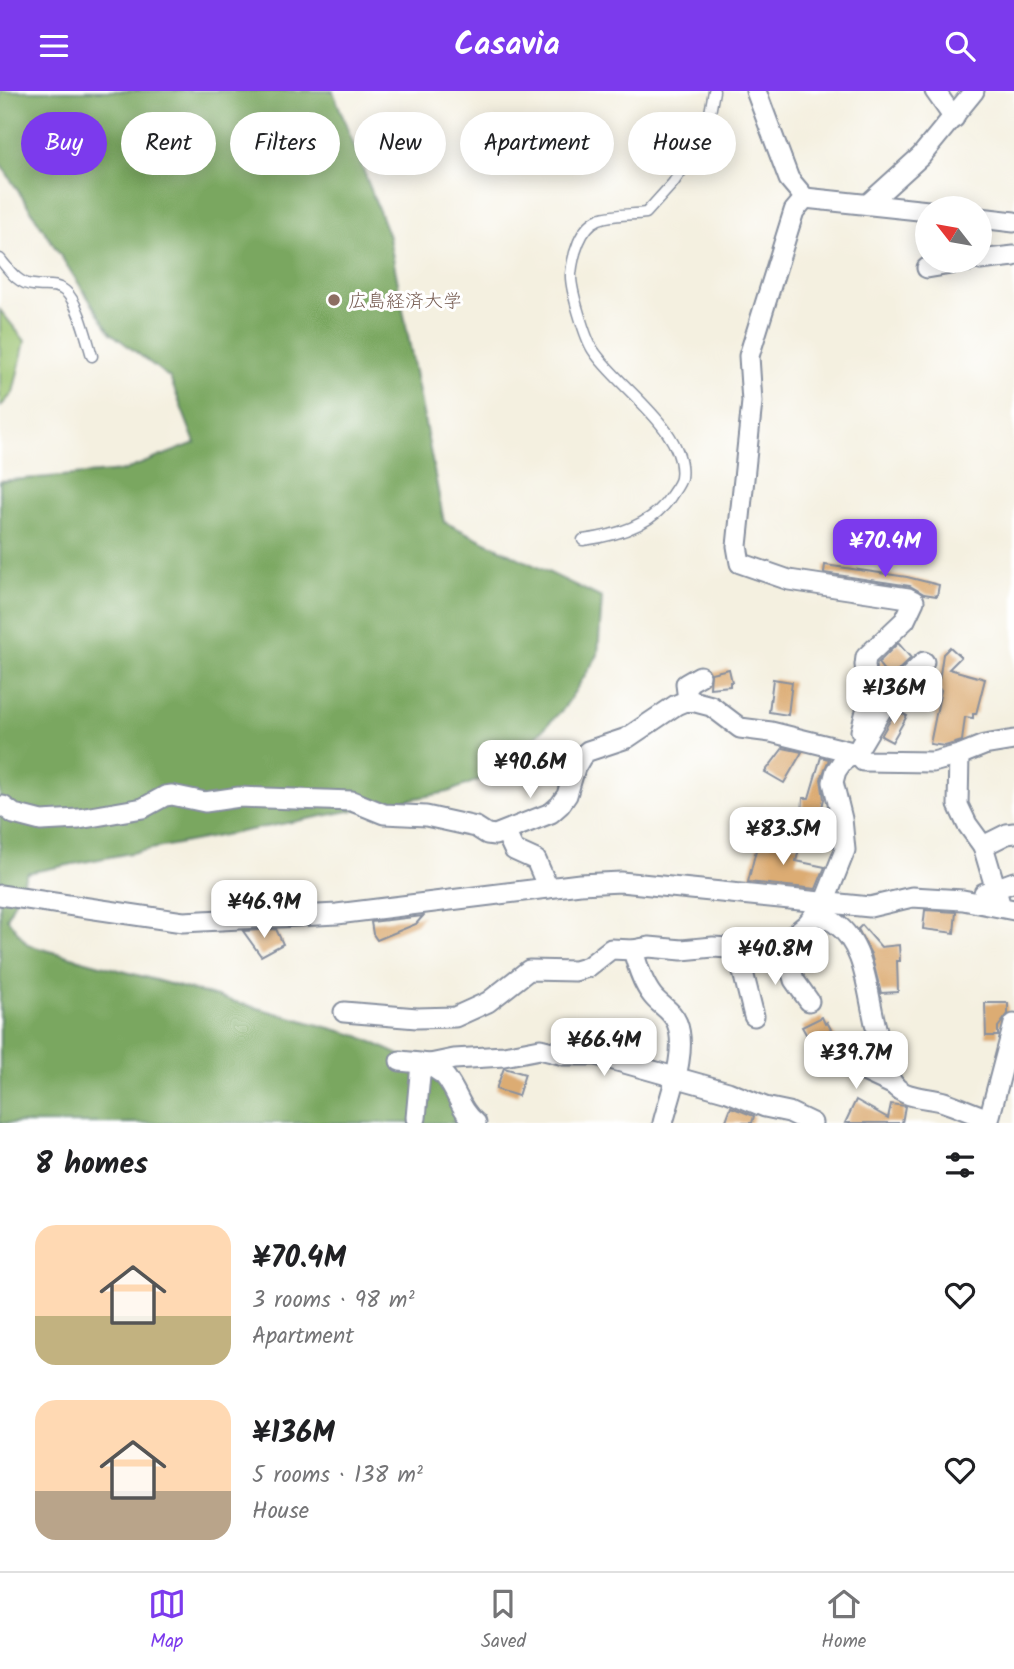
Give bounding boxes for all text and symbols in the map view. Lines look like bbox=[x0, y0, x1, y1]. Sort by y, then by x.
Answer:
text: Casavia bbox=[454, 20, 560, 71]
icon: menu bbox=[35, 27, 73, 65]
icon: search bbox=[941, 27, 979, 65]
chip: Buy bbox=[21, 112, 107, 175]
chip: Rent bbox=[121, 112, 216, 175]
chip: Filters bbox=[230, 112, 340, 175]
chip: New bbox=[354, 112, 446, 175]
chip: Apartment bbox=[460, 112, 614, 175]
chip: House bbox=[628, 112, 736, 175]
north arrow bbox=[915, 196, 992, 273]
map controls bbox=[915, 196, 992, 273]
place label: 広島経済大学 bbox=[348, 287, 462, 317]
marker: 広島経済大学 bbox=[326, 292, 342, 308]
pin: ¥70.4M bbox=[828, 519, 942, 579]
text: ¥70.4M bbox=[849, 524, 921, 560]
pin: ¥136M bbox=[845, 667, 943, 726]
text: ¥136M bbox=[862, 671, 926, 707]
pin: ¥90.6M bbox=[473, 741, 587, 800]
text: ¥90.6M bbox=[494, 745, 566, 781]
pin: ¥83.5M bbox=[726, 807, 840, 867]
text: ¥83.5M bbox=[746, 812, 820, 848]
pin: ¥46.9M bbox=[207, 881, 321, 940]
text: ¥46.9M bbox=[227, 885, 301, 921]
pin: ¥40.8M bbox=[718, 927, 832, 987]
text: ¥40.8M bbox=[738, 932, 812, 968]
pin: ¥66.4M bbox=[547, 1019, 661, 1078]
text: ¥66.4M bbox=[567, 1023, 641, 1059]
pin: ¥39.7M bbox=[799, 1031, 913, 1091]
text: ¥39.7M bbox=[820, 1036, 892, 1072]
text: 8 homes bbox=[35, 1141, 148, 1189]
icon: filters bbox=[941, 1146, 979, 1184]
text: ¥70.4M bbox=[252, 1235, 346, 1283]
icon: home bbox=[91, 1253, 175, 1337]
icon: heart bbox=[941, 1276, 979, 1314]
text: 3 rooms · 98 m² bbox=[252, 1283, 415, 1319]
text: Apartment bbox=[252, 1319, 354, 1355]
text: ¥136M bbox=[252, 1410, 335, 1458]
icon: home bbox=[91, 1428, 175, 1512]
icon: heart bbox=[941, 1451, 979, 1489]
text: 5 rooms · 138 m² bbox=[252, 1458, 423, 1494]
text: House bbox=[252, 1494, 309, 1530]
tab: Map bbox=[148, 1585, 186, 1657]
tab: Saved bbox=[481, 1585, 526, 1657]
tab: Home bbox=[821, 1585, 866, 1657]

